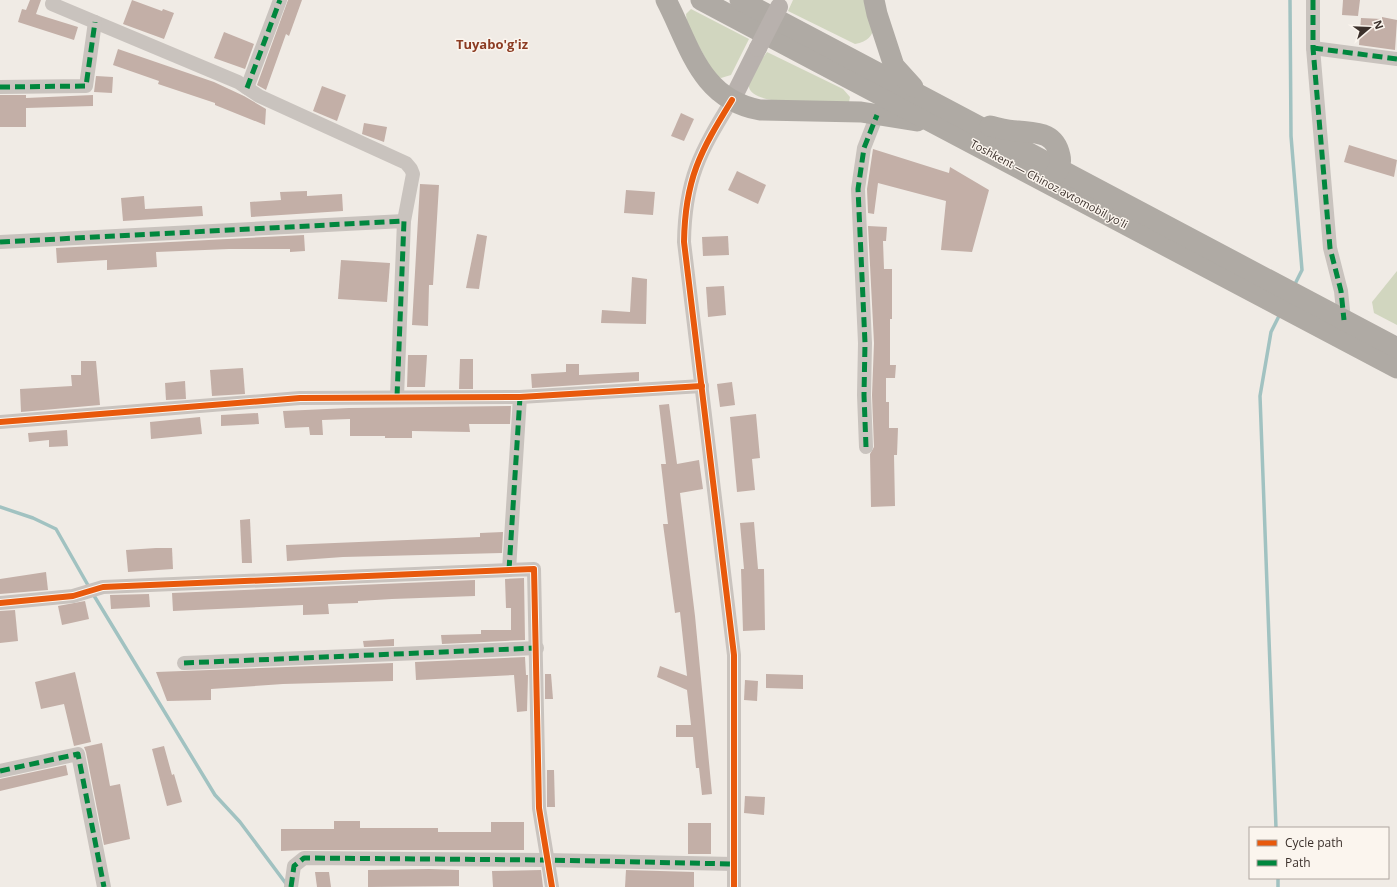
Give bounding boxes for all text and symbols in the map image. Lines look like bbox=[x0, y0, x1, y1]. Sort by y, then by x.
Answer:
north arrow bbox=[1349, 8, 1389, 48]
text: N bbox=[1370, 18, 1387, 31]
district label: Tuyabo'g'iz bbox=[456, 35, 528, 53]
street label: Toshkent — Chinoz avtomobil yoʻli bbox=[968, 136, 1130, 232]
legend bbox=[1249, 827, 1389, 879]
text: Cycle path bbox=[1285, 834, 1343, 851]
text: Path bbox=[1285, 854, 1311, 871]

